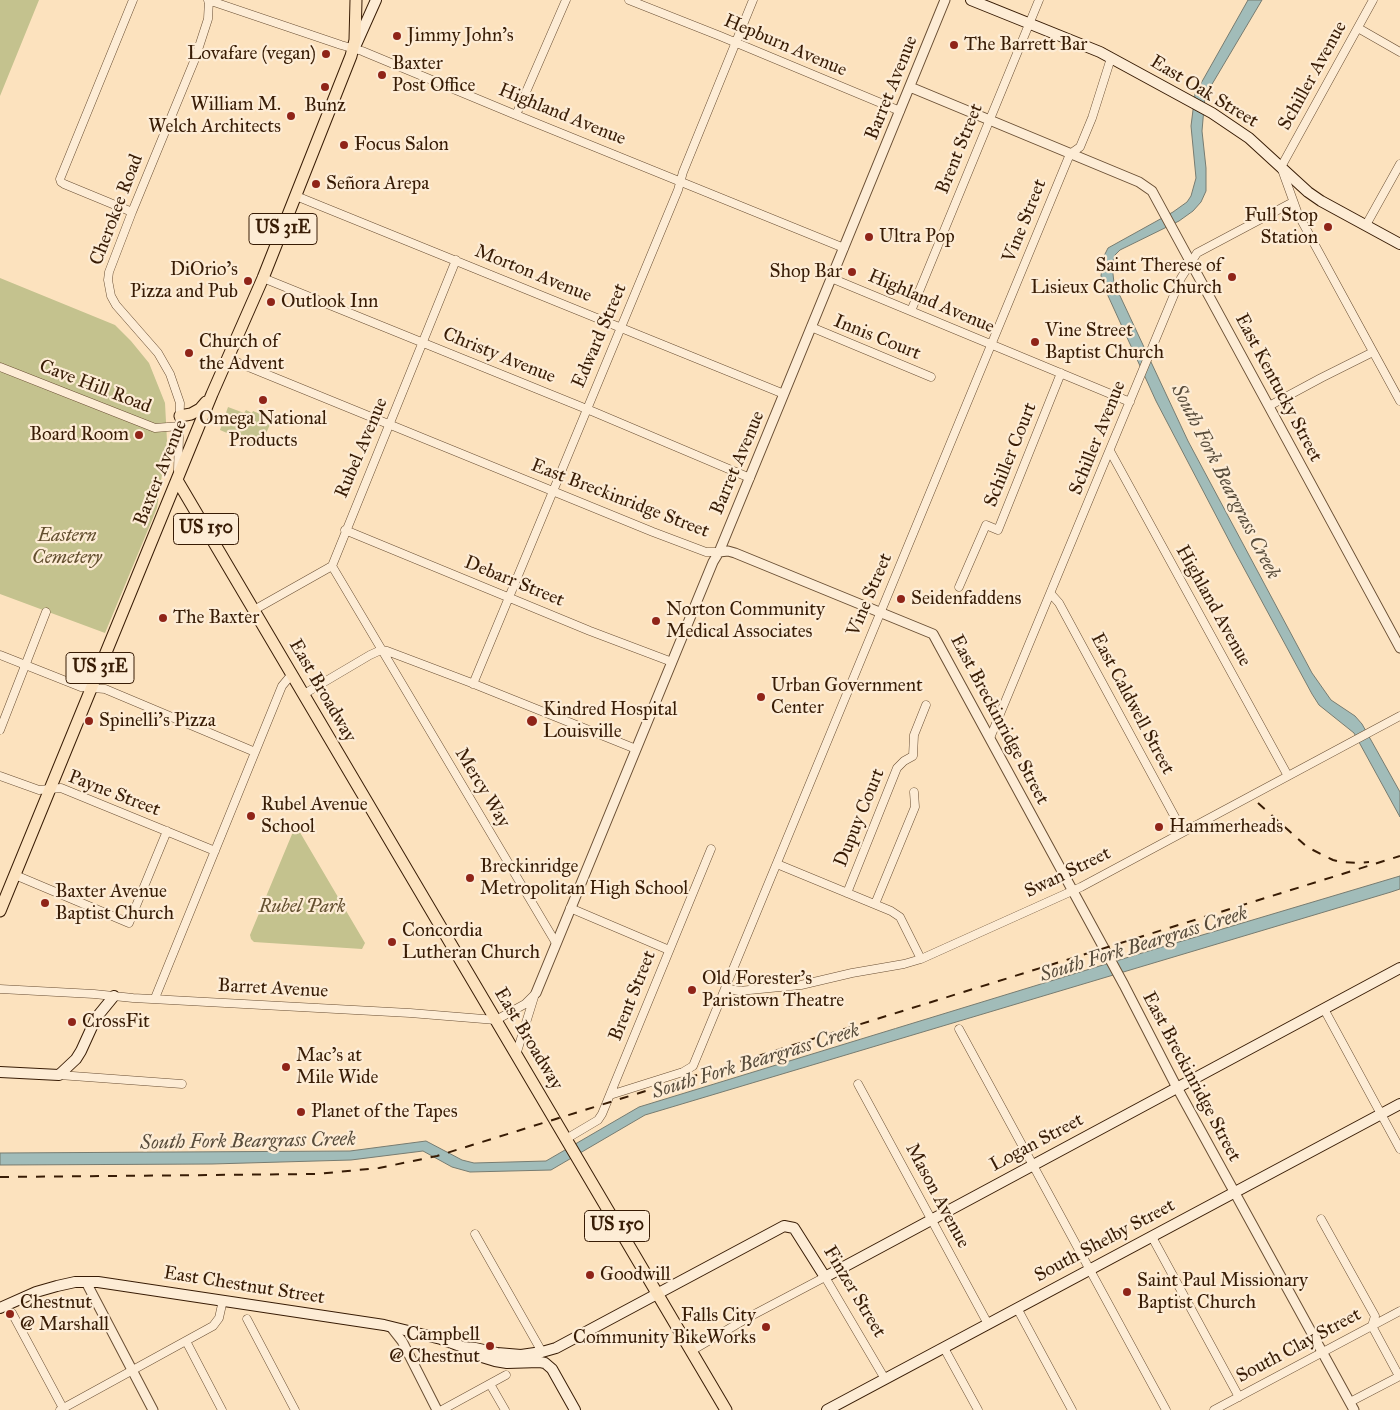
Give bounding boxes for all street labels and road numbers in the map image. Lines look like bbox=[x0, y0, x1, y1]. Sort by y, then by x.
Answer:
street label: Hepburn Avenue bbox=[720, 10, 850, 82]
street label: Schiller Avenue bbox=[1274, 18, 1352, 134]
street label: Barret Avenue bbox=[861, 33, 923, 143]
street label: East Oak Street bbox=[1146, 51, 1262, 133]
street label: Highland Avenue bbox=[495, 79, 629, 151]
street label: Brent Street bbox=[932, 100, 988, 198]
street label: Cherokee Road bbox=[85, 151, 149, 269]
street label: Vine Street bbox=[998, 176, 1052, 266]
road number: US 31E bbox=[249, 213, 317, 244]
street label: Morton Avenue bbox=[471, 240, 595, 308]
street label: Highland Avenue bbox=[864, 265, 998, 339]
street label: Edward Street bbox=[568, 280, 632, 392]
street label: Innis Court bbox=[830, 310, 924, 366]
street label: East Kentucky Street bbox=[1229, 310, 1327, 466]
street label: Christy Avenue bbox=[439, 323, 559, 389]
street label: Cave Hill Road bbox=[36, 355, 154, 419]
street label: Schiller Avenue bbox=[1065, 378, 1131, 498]
street label: Rubel Avenue bbox=[331, 394, 393, 502]
street label: Schiller Court bbox=[980, 399, 1042, 511]
street label: Barret Avenue bbox=[706, 408, 770, 518]
street label: Baxter Avenue bbox=[129, 417, 193, 529]
street label: East Breckinridge Street bbox=[528, 454, 712, 544]
road number: US 150 bbox=[174, 514, 238, 544]
street label: Highland Avenue bbox=[1170, 541, 1256, 671]
street label: Vine Street bbox=[842, 550, 898, 640]
street label: Debarr Street bbox=[461, 552, 567, 612]
street label: East Caldwell Street bbox=[1085, 629, 1179, 779]
street label: East Breckinridge Street bbox=[945, 631, 1053, 809]
street label: East Broadway bbox=[283, 635, 361, 747]
road number: US 31E bbox=[66, 652, 134, 684]
street label: Mercy Way bbox=[449, 744, 515, 832]
street label: Dupuy Court bbox=[830, 765, 890, 871]
street label: Payne Street bbox=[65, 766, 163, 822]
street label: Swan Street bbox=[1021, 842, 1115, 904]
street label: Brent Street bbox=[605, 947, 661, 1045]
street label: Barret Avenue bbox=[217, 975, 329, 1003]
street label: East Broadway bbox=[489, 984, 567, 1094]
street label: East Breckinridge Street bbox=[1137, 988, 1245, 1166]
street label: Logan Street bbox=[987, 1109, 1087, 1177]
street label: Mason Avenue bbox=[900, 1140, 974, 1252]
street label: South Shelby Street bbox=[1031, 1194, 1179, 1288]
road number: US 150 bbox=[584, 1210, 650, 1242]
street label: Finzer Street bbox=[818, 1242, 890, 1342]
street label: East Chestnut Street bbox=[162, 1262, 326, 1310]
street label: South Clay Street bbox=[1233, 1303, 1365, 1389]

